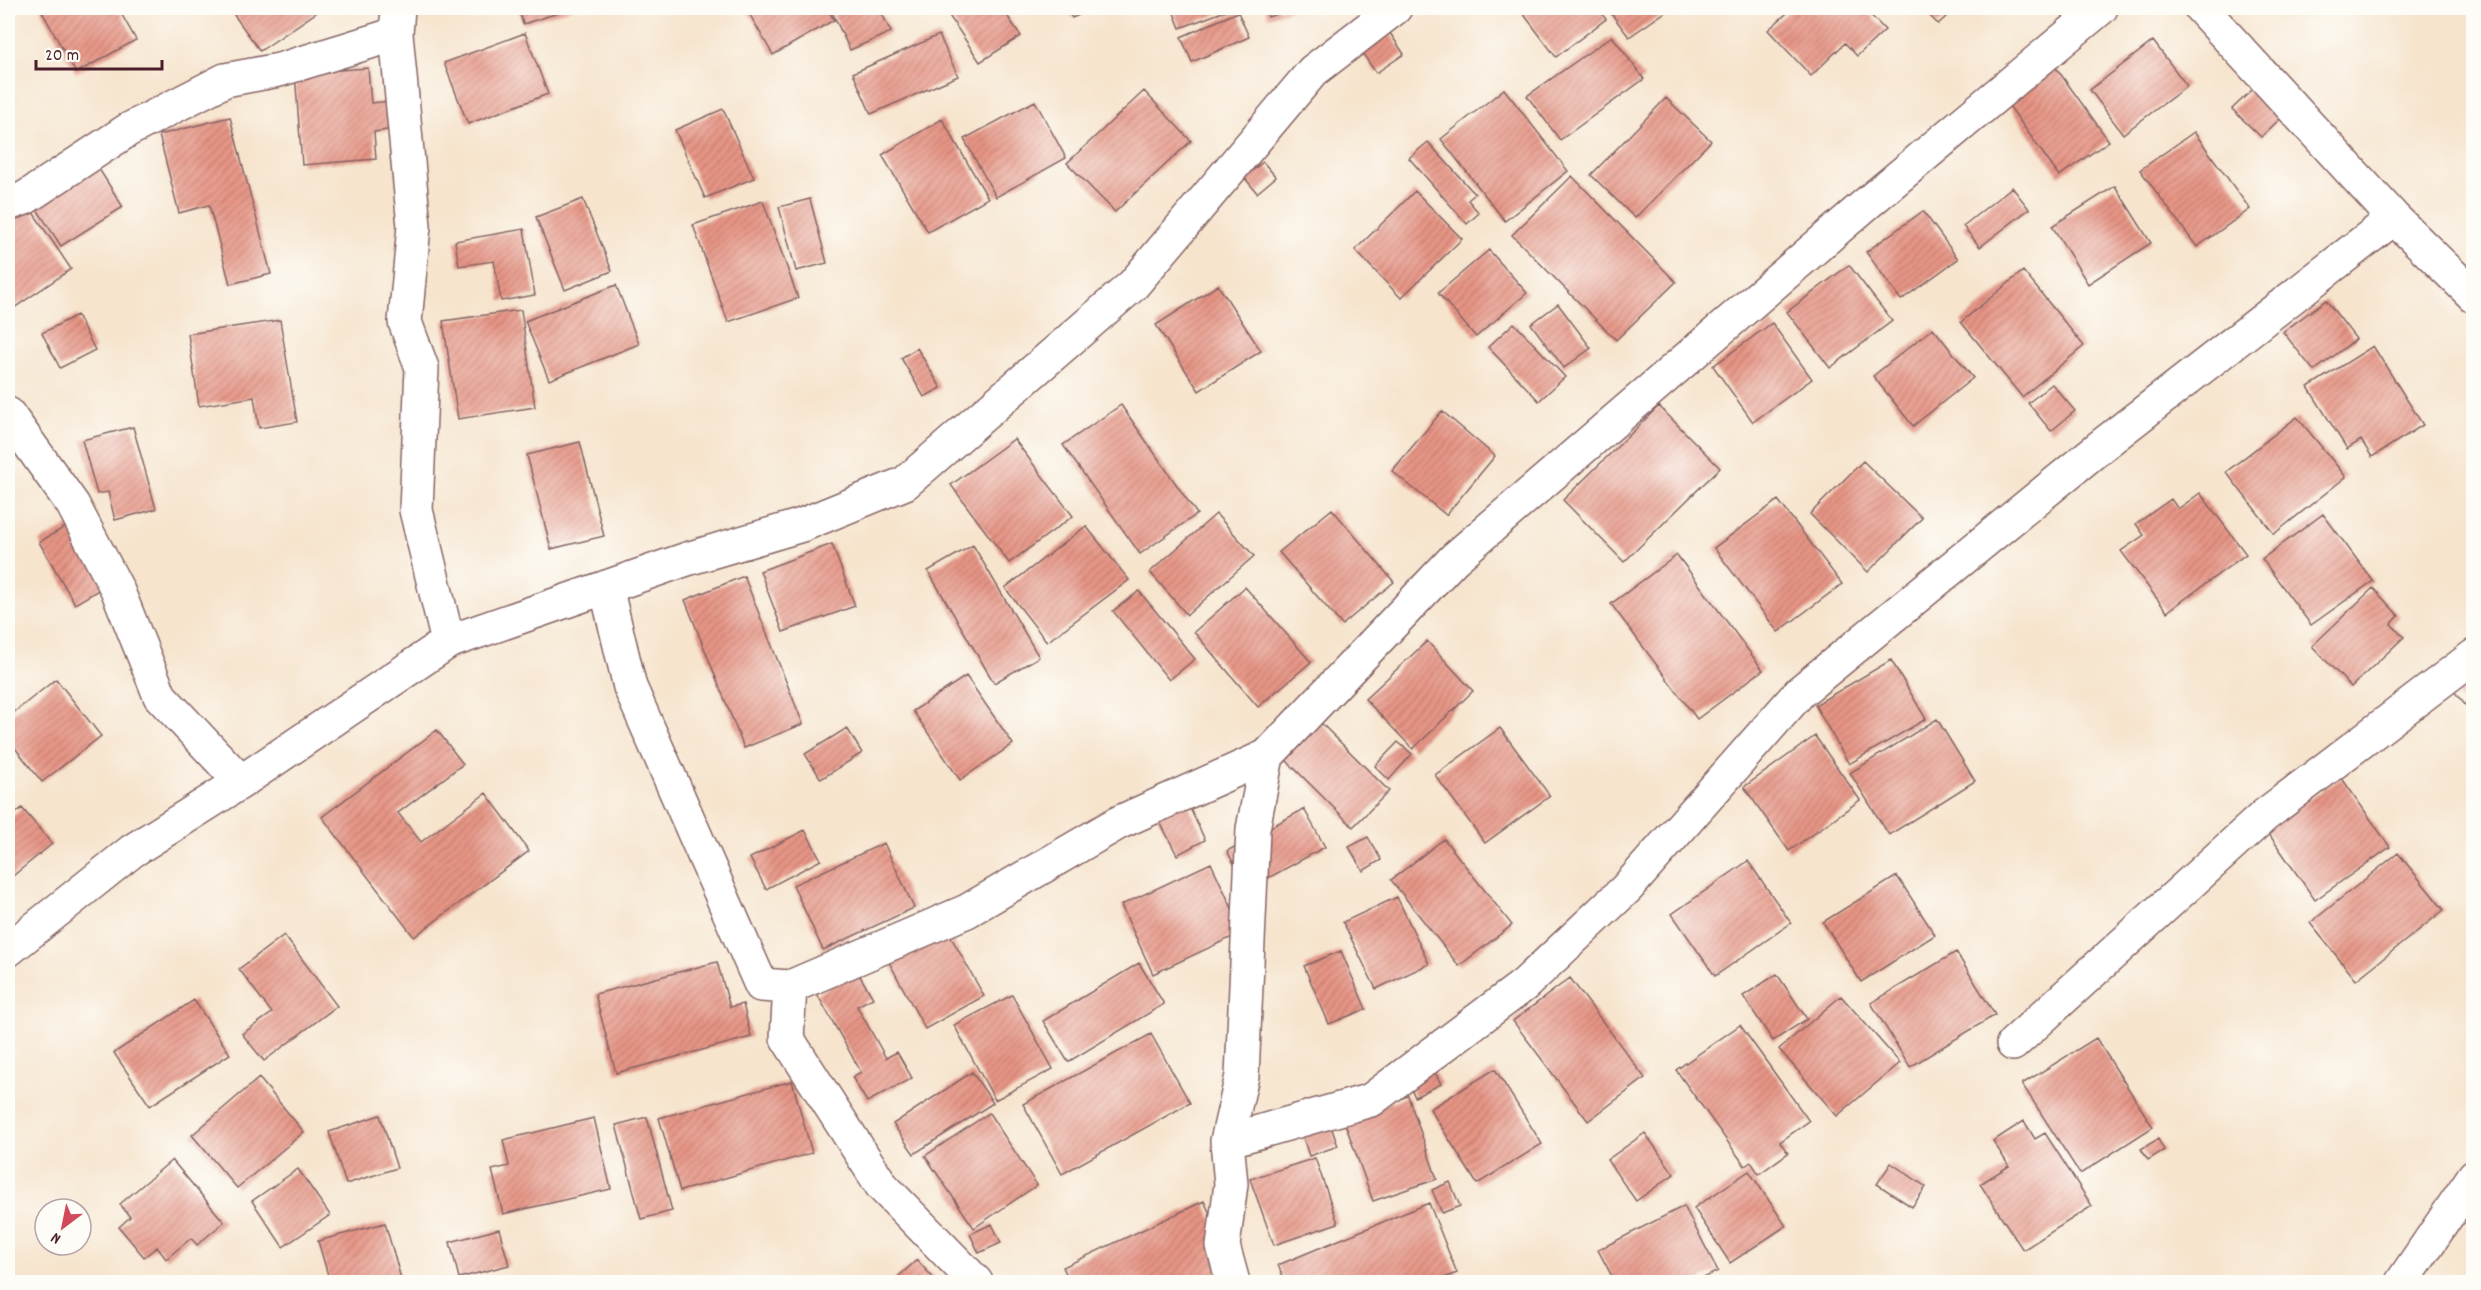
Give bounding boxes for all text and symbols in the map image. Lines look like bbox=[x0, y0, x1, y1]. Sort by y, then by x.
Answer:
scale bar bbox=[36, 33, 162, 71]
text: 20 m bbox=[45, 44, 79, 69]
north arrow bbox=[33, 1197, 93, 1257]
text: N bbox=[47, 1226, 66, 1249]

